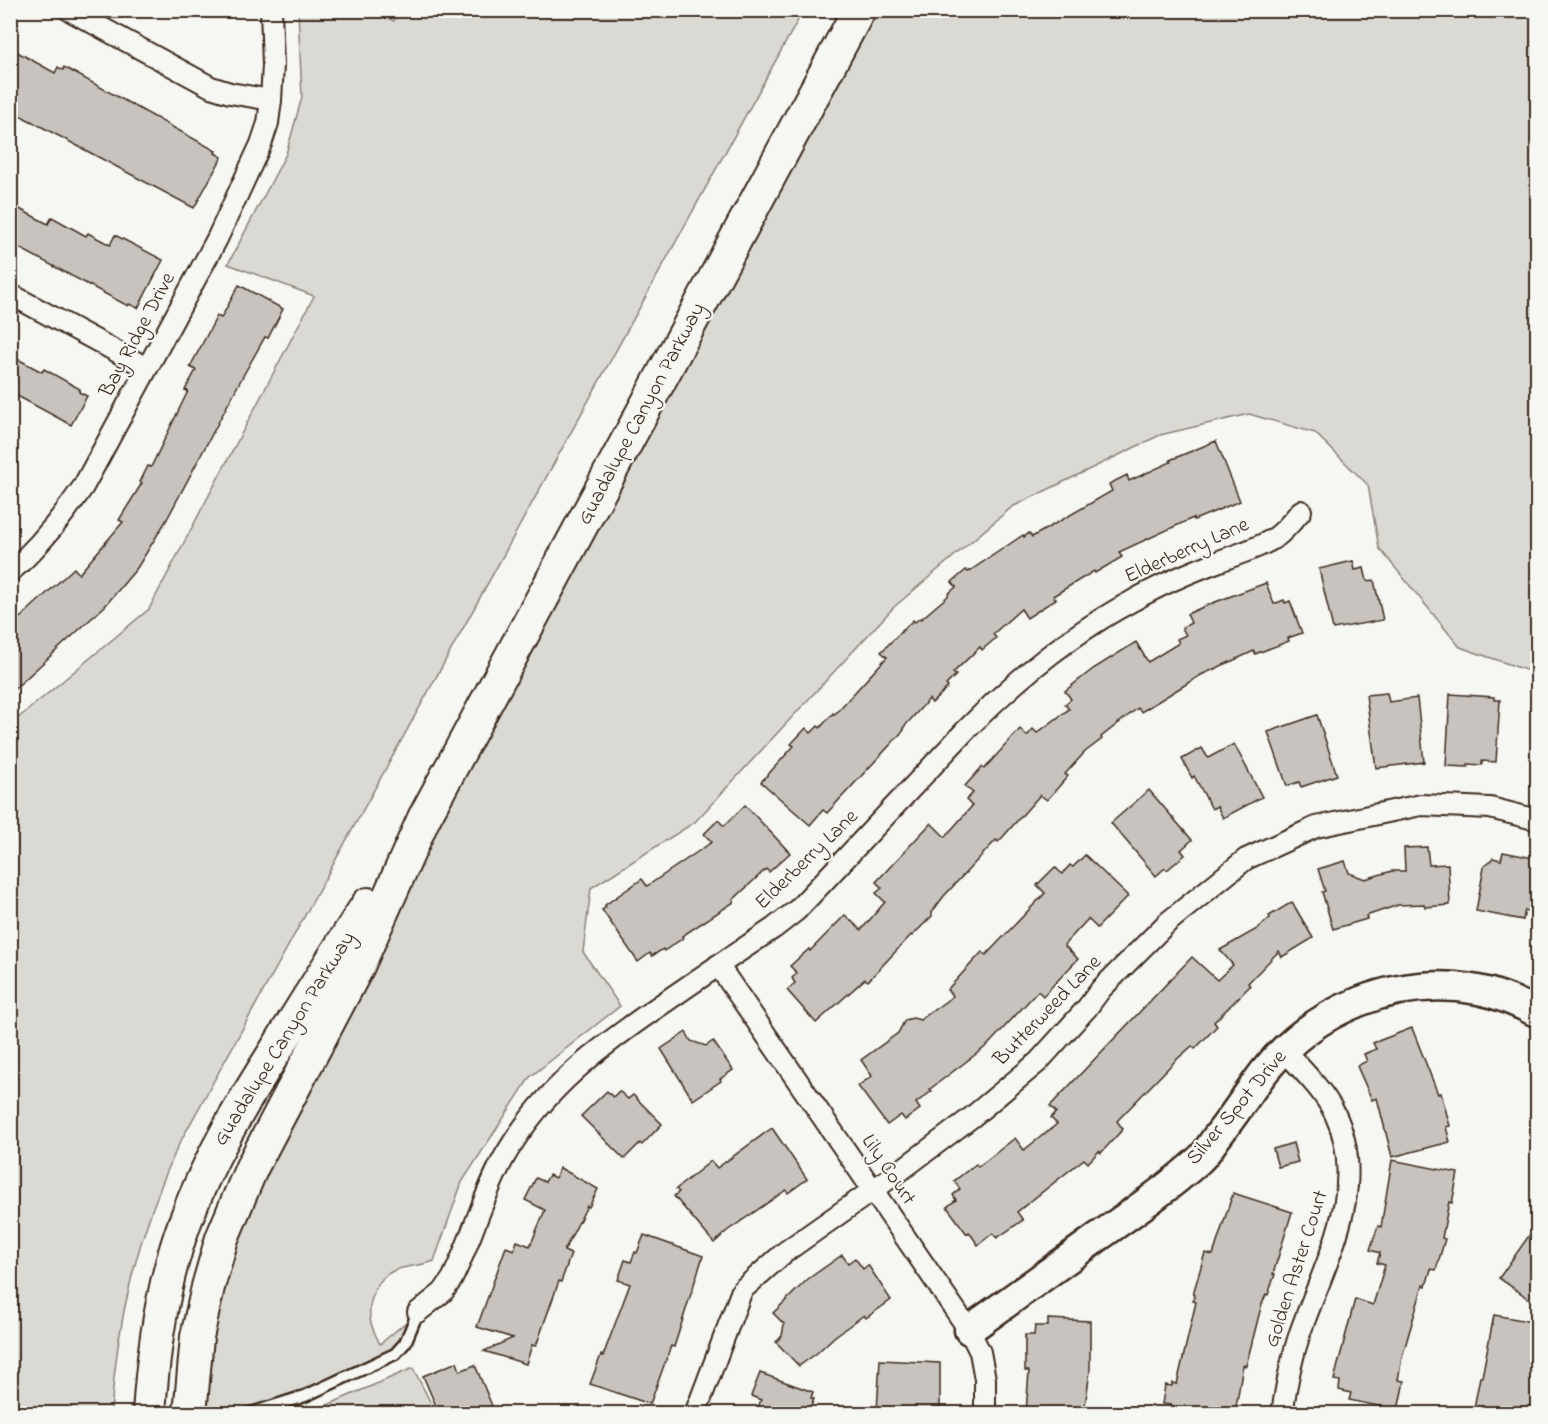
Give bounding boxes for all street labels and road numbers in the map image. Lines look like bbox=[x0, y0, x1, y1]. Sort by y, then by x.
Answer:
street label: Bay Ridge Drive bbox=[92, 267, 186, 405]
street label: Guadalupe Canyon Parkway bbox=[571, 297, 715, 531]
street label: Elderberry Lane bbox=[1120, 510, 1255, 594]
street label: Elderberry Lane bbox=[749, 803, 867, 919]
street label: Guadalupe Canyon Parkway bbox=[207, 926, 365, 1153]
street label: Butterweed Lane bbox=[986, 948, 1109, 1074]
street label: Silver Spot Drive bbox=[1180, 1043, 1295, 1172]
street label: Lily Court bbox=[852, 1128, 923, 1213]
street label: Golden Aster Court bbox=[1257, 1187, 1337, 1351]

